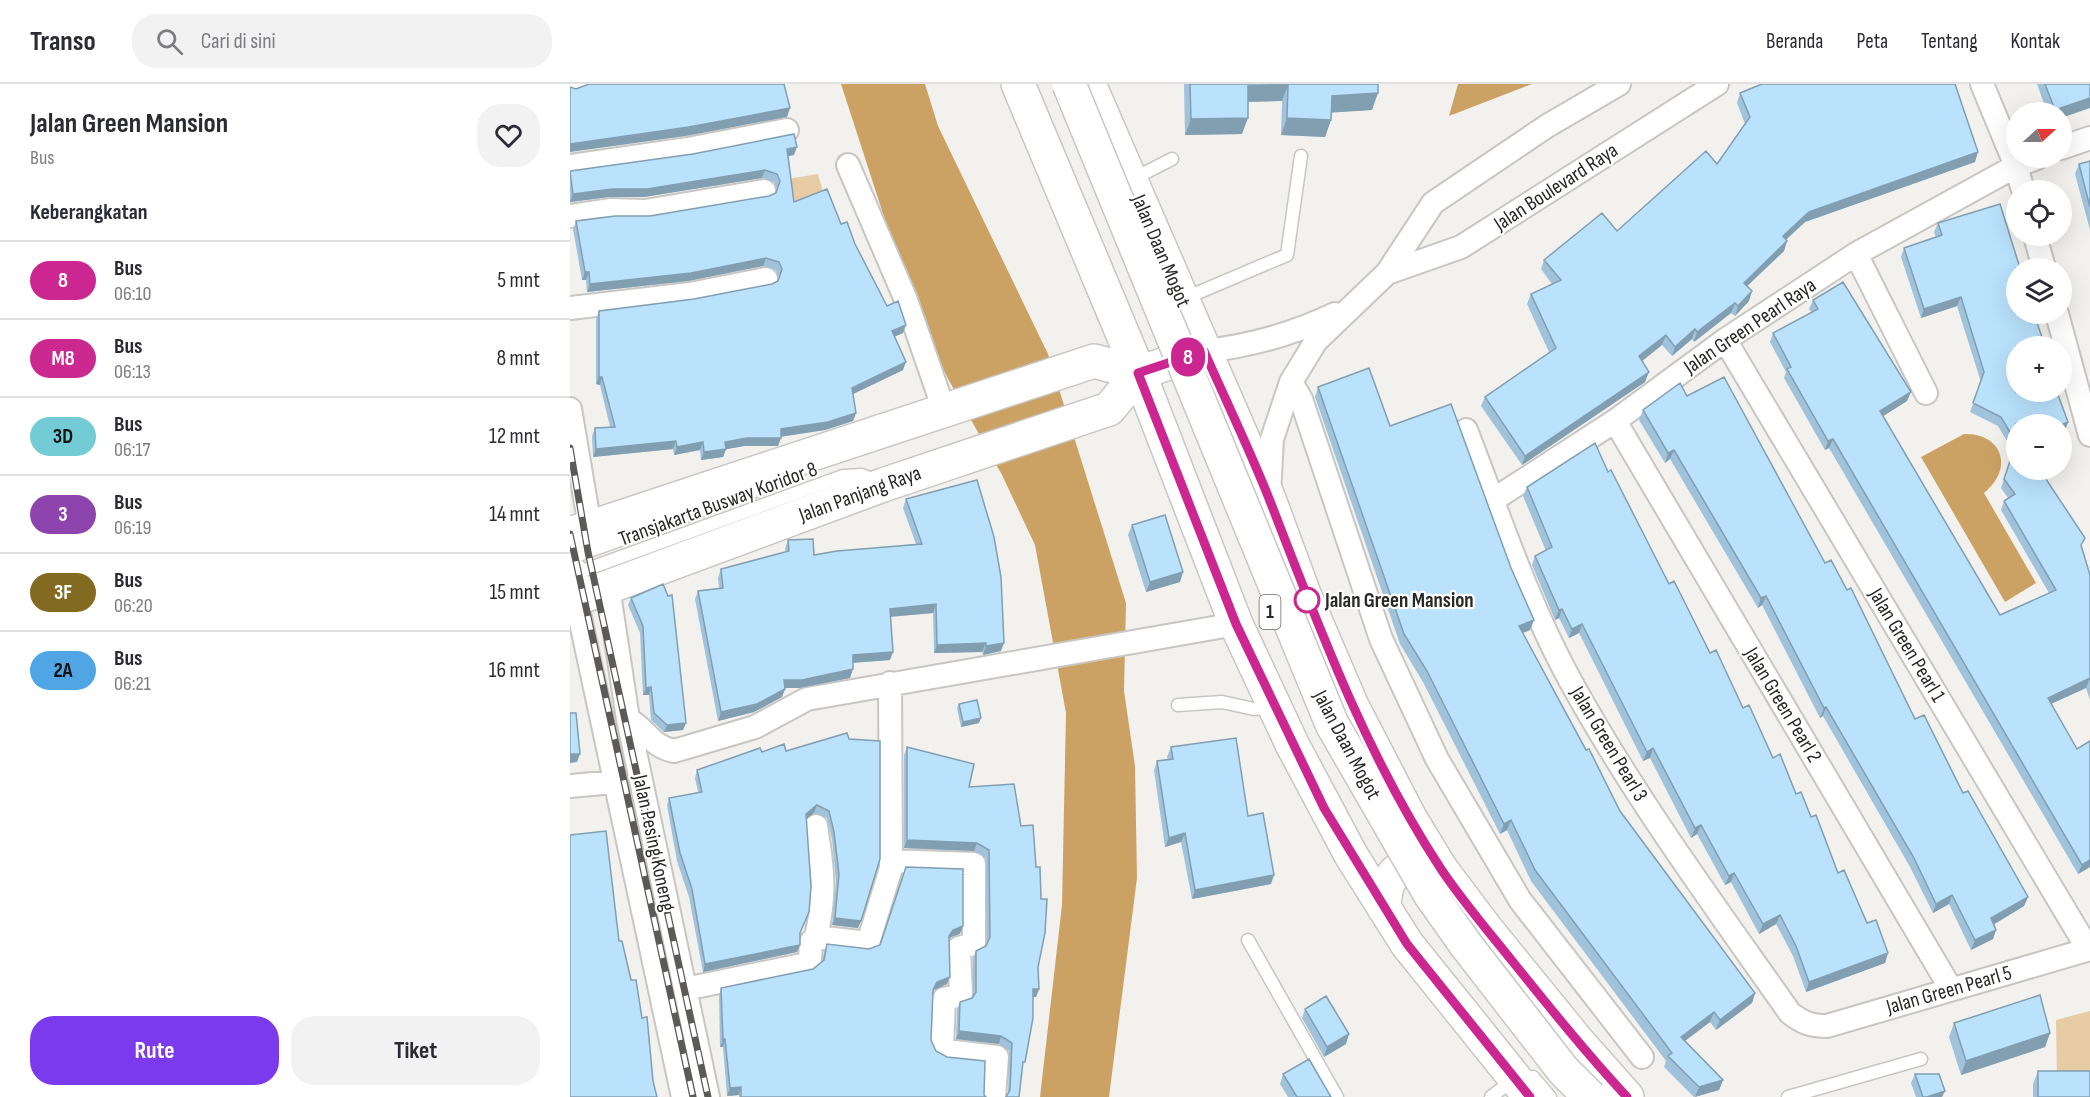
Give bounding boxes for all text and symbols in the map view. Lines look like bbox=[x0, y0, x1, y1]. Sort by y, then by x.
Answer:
search box bbox=[132, 14, 552, 68]
text: Transo bbox=[30, 25, 96, 58]
icon: search bbox=[153, 25, 186, 58]
text: Cari di sini bbox=[201, 28, 276, 55]
text: Beranda bbox=[1766, 29, 1823, 54]
text: Peta bbox=[1856, 29, 1888, 54]
text: Tentang bbox=[1921, 29, 1978, 54]
text: Kontak bbox=[2011, 29, 2060, 54]
north arrow bbox=[2006, 102, 2072, 168]
map controls bbox=[2006, 102, 2072, 480]
button: heart bbox=[477, 104, 540, 167]
text: Jalan Green Mansion bbox=[30, 107, 228, 140]
street label: Jalan Boulevard Raya bbox=[1489, 138, 1623, 237]
text: Bus bbox=[30, 146, 54, 170]
button: locate bbox=[2006, 180, 2072, 246]
street label: Jalan Daan Mogot bbox=[1126, 190, 1196, 311]
text: Keberangkatan bbox=[30, 199, 148, 226]
text: Bus bbox=[114, 255, 143, 282]
button: layers bbox=[2006, 258, 2072, 324]
text: 5 mnt bbox=[497, 267, 540, 294]
text: 8 bbox=[58, 268, 68, 293]
street label: Jalan Green Pearl Raya bbox=[1678, 273, 1821, 380]
text: 06:10 bbox=[114, 282, 151, 306]
text: Bus bbox=[114, 333, 143, 360]
button: + bbox=[2006, 336, 2072, 402]
line badge: 8 bbox=[1168, 338, 1208, 376]
text: 8 mnt bbox=[496, 345, 540, 372]
text: 8 bbox=[1183, 345, 1193, 370]
text: M8 bbox=[51, 346, 75, 371]
text: 06:13 bbox=[114, 360, 151, 384]
text: Bus bbox=[114, 411, 143, 438]
button: − bbox=[2006, 414, 2072, 480]
text: 12 mnt bbox=[489, 423, 540, 450]
text: 3D bbox=[53, 424, 73, 449]
text: 06:17 bbox=[114, 438, 150, 462]
street label: Transjakarta Busway Koridor 8 bbox=[615, 456, 821, 552]
street label: Jalan Panjang Raya bbox=[795, 460, 924, 528]
text: Bus bbox=[114, 489, 143, 516]
text: 14 mnt bbox=[489, 501, 540, 528]
text: 3 bbox=[58, 502, 68, 527]
text: 06:19 bbox=[114, 516, 151, 540]
text: Bus bbox=[114, 567, 143, 594]
text: 15 mnt bbox=[490, 579, 540, 606]
text: 3F bbox=[54, 580, 72, 605]
street label: Jalan Green Pearl 1 bbox=[1863, 583, 1951, 707]
marker: Jalan Green Mansion bbox=[1294, 587, 1320, 613]
place label: Jalan Green Mansion bbox=[1324, 588, 1474, 613]
text: 06:20 bbox=[114, 594, 153, 618]
road number: 1 bbox=[1260, 595, 1280, 629]
street label: Jalan Green Pearl 2 bbox=[1738, 642, 1827, 767]
text: Bus bbox=[114, 645, 143, 672]
text: 16 mnt bbox=[489, 657, 540, 684]
text: 2A bbox=[53, 658, 73, 683]
text: 06:21 bbox=[114, 672, 151, 696]
street label: Jalan Green Pearl 3 bbox=[1564, 681, 1653, 806]
street label: Jalan Daan Mogot bbox=[1307, 685, 1386, 804]
street label: Jalan Pesing Koneng bbox=[627, 772, 681, 913]
street label: Jalan Green Pearl 5 bbox=[1882, 960, 2015, 1020]
button: Rute bbox=[30, 1016, 279, 1085]
button: Tiket bbox=[291, 1016, 540, 1085]

